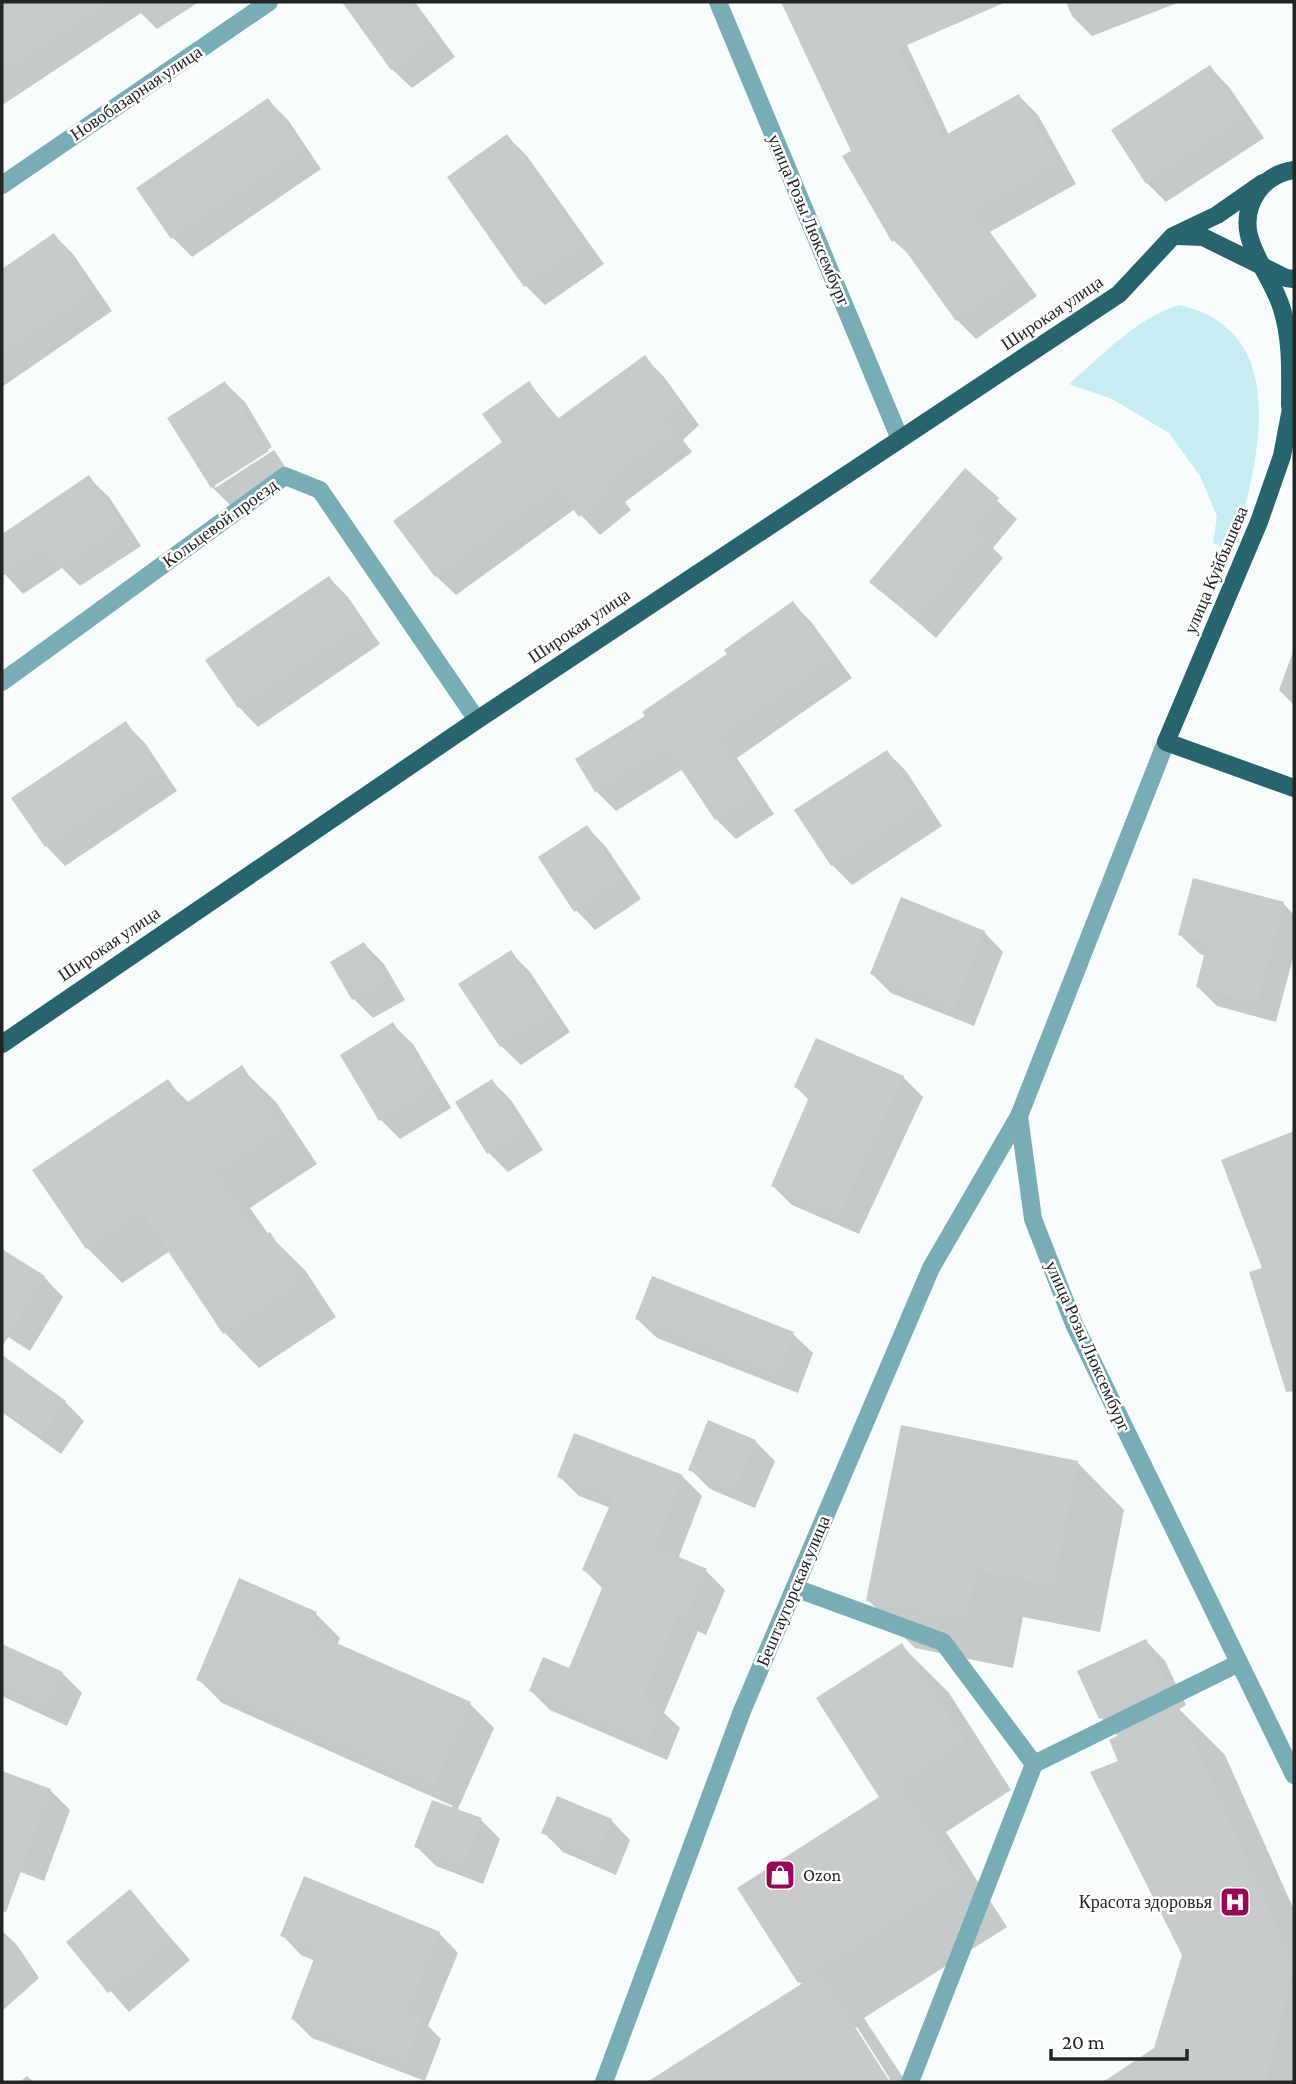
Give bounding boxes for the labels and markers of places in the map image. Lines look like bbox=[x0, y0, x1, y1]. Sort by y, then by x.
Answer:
shop icon: Ozon bbox=[763, 1858, 797, 1892]
place label: Ozon bbox=[803, 1865, 842, 1885]
hospital icon: Красота здоровья bbox=[1218, 1885, 1252, 1919]
place label: Красота здоровья bbox=[1079, 1892, 1212, 1912]

